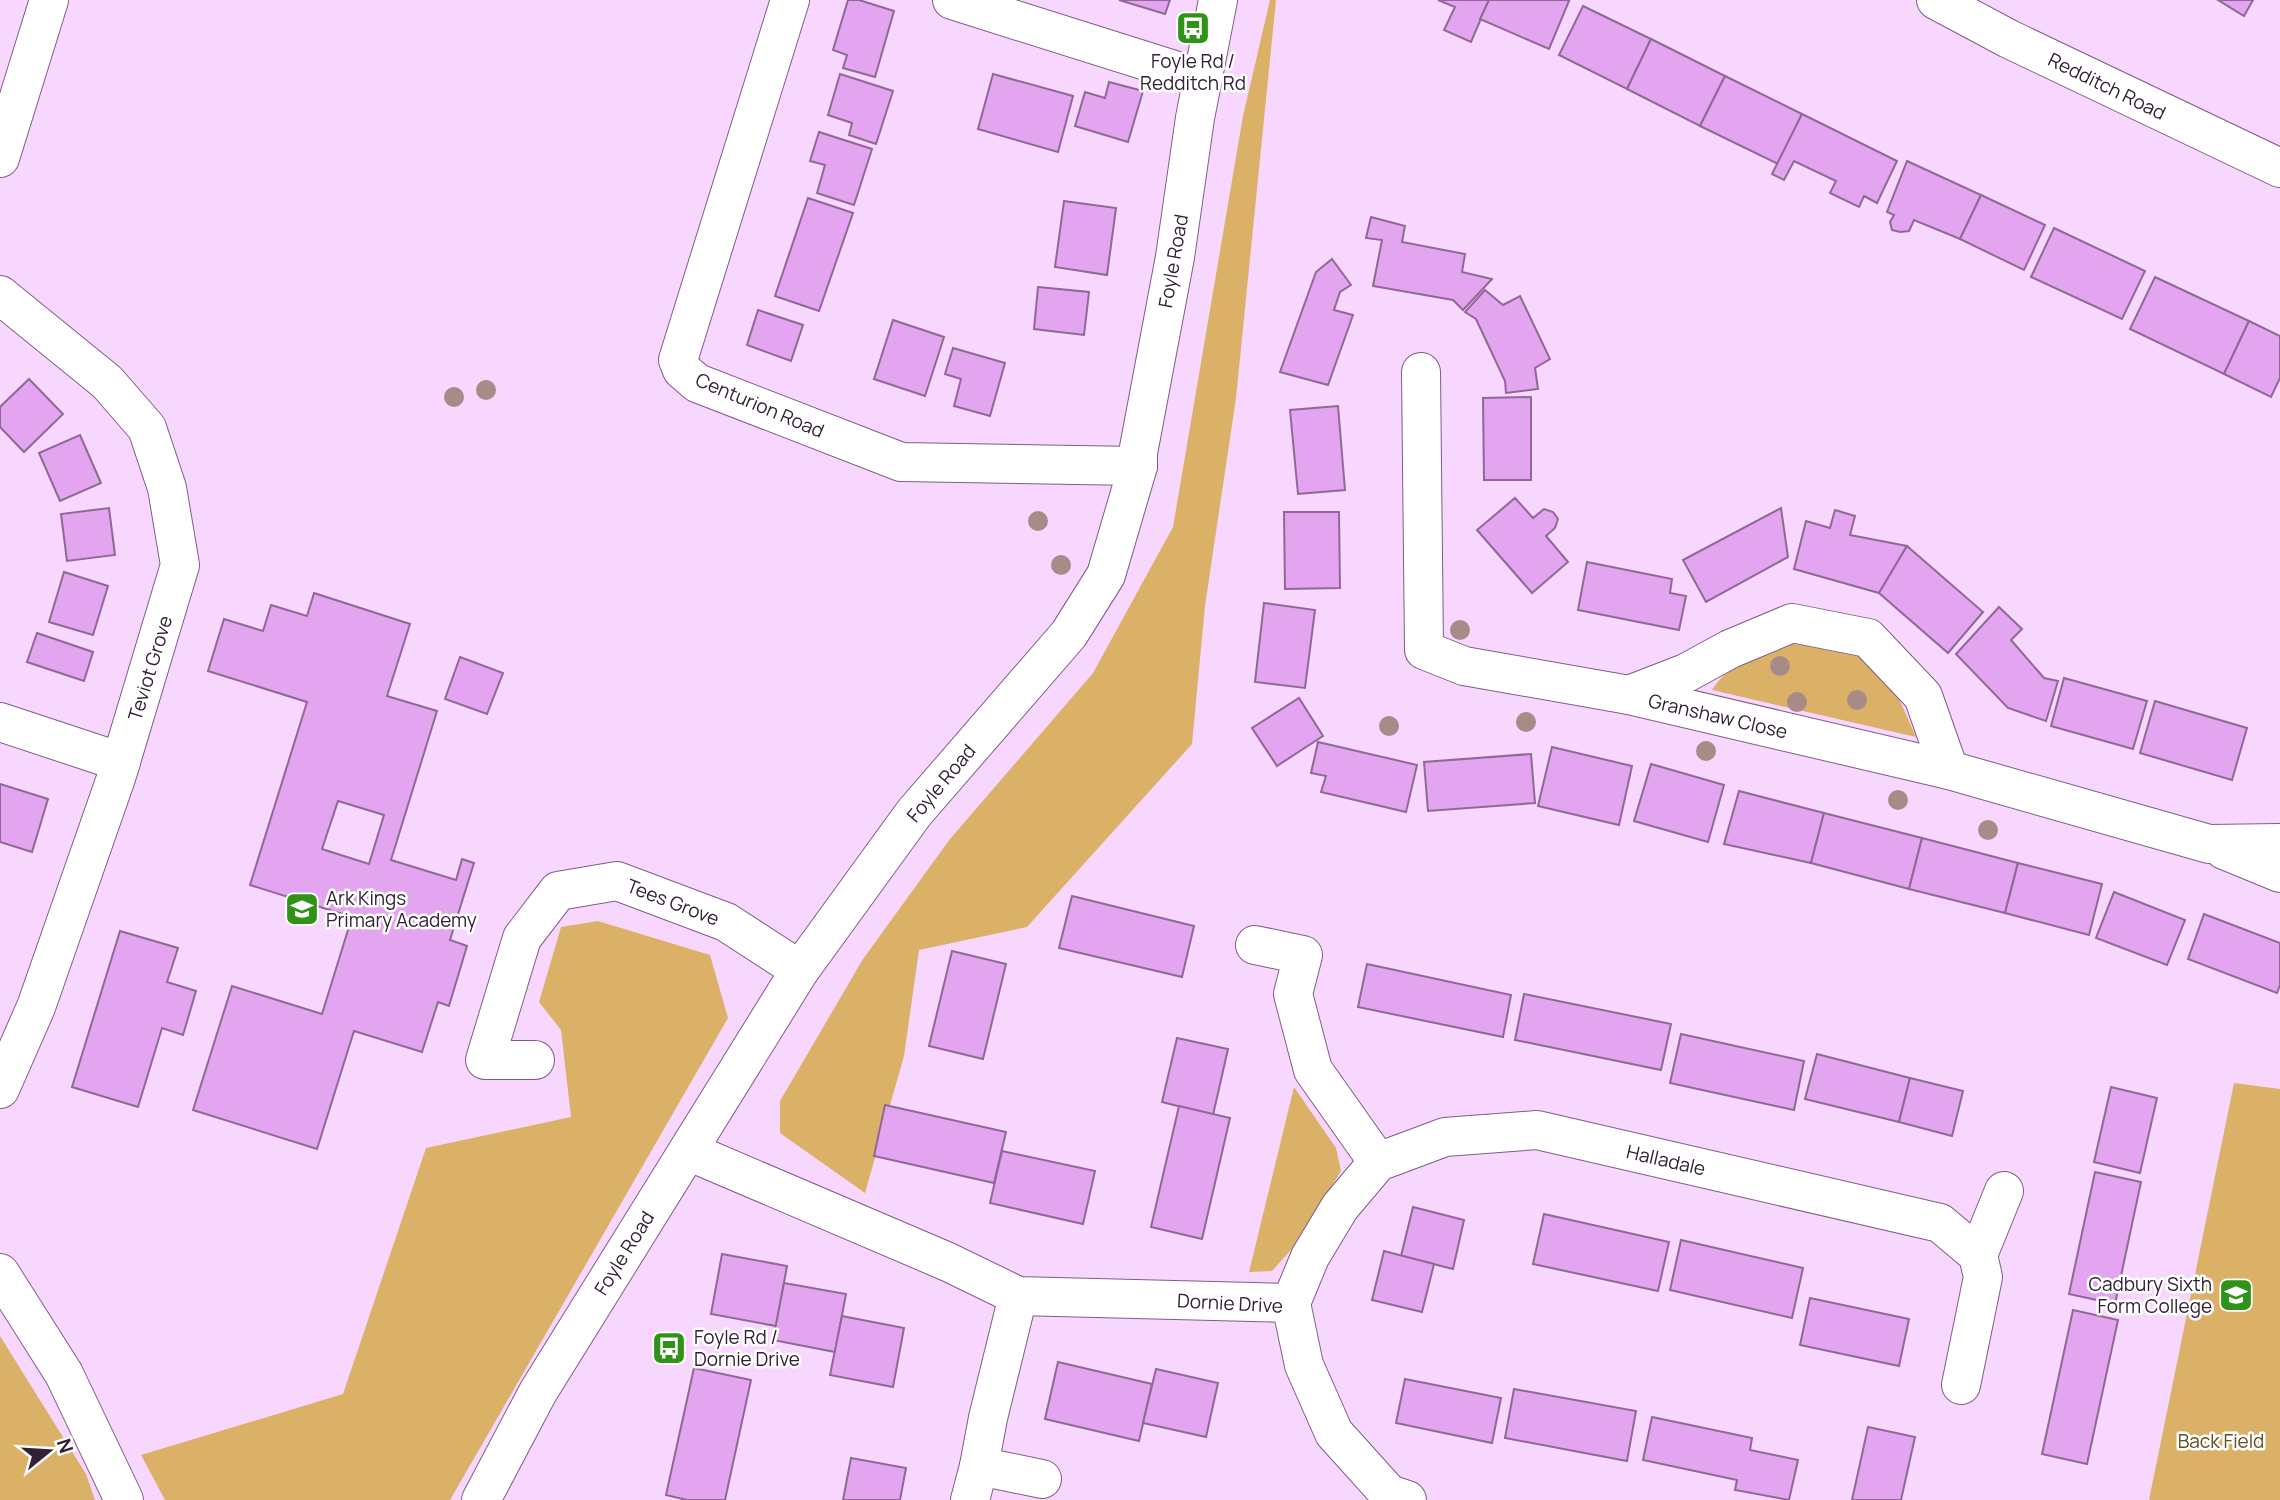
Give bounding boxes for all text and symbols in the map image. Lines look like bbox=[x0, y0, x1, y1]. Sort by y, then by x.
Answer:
bus stop icon: Foyle Rd / Redditch Rd bbox=[1174, 9, 1212, 47]
street label: Redditch Road bbox=[2044, 46, 2170, 126]
place label: Foyle Rd / Redditch Rd bbox=[1140, 48, 1246, 96]
street label: Foyle Road bbox=[1152, 212, 1194, 310]
street label: Centurion Road bbox=[692, 366, 828, 444]
street label: Teviot Grove bbox=[122, 612, 178, 724]
street label: Granshaw Close bbox=[1646, 687, 1790, 745]
street label: Foyle Road bbox=[901, 738, 981, 828]
street label: Tees Grove bbox=[623, 872, 723, 932]
place label: Ark Kings Primary Academy bbox=[326, 885, 477, 933]
school or university icon: Ark Kings Primary Academy bbox=[283, 890, 321, 928]
street label: Halladale bbox=[1624, 1138, 1708, 1182]
street label: Foyle Road bbox=[588, 1206, 660, 1300]
place label: Cadbury Sixth Form College bbox=[2088, 1271, 2212, 1319]
school or university icon: Cadbury Sixth Form College bbox=[2217, 1276, 2255, 1314]
street label: Dornie Drive bbox=[1176, 1287, 1284, 1319]
place label: Foyle Rd / Dornie Drive bbox=[694, 1324, 800, 1372]
bus stop icon: Foyle Rd / Dornie Drive bbox=[650, 1329, 688, 1367]
north arrow bbox=[14, 1416, 84, 1486]
park label: Back Field bbox=[2178, 1428, 2264, 1454]
text: N bbox=[51, 1435, 80, 1456]

